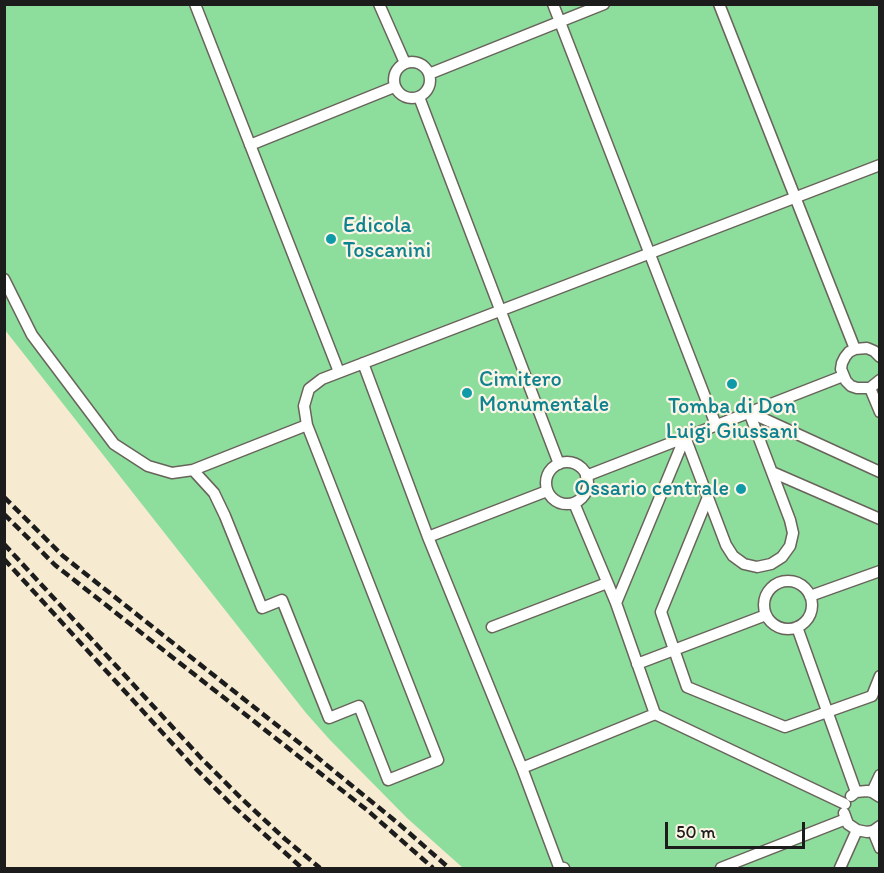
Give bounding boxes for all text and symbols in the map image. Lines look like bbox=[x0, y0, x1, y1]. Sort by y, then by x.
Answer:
place label: Edicola Toscanini bbox=[343, 213, 431, 264]
marker: Edicola Toscanini bbox=[324, 232, 338, 246]
place label: Cimitero Monumentale bbox=[479, 367, 609, 418]
marker: Tomba di Don Luigi Giussani bbox=[725, 377, 739, 391]
marker: Cimitero Monumentale bbox=[460, 386, 474, 400]
place label: Tomba di Don Luigi Giussani bbox=[666, 394, 798, 446]
place label: Ossario centrale bbox=[574, 476, 729, 502]
marker: Ossario centrale bbox=[734, 482, 748, 496]
scale bar bbox=[668, 810, 808, 848]
text: 50 m bbox=[676, 821, 716, 843]

